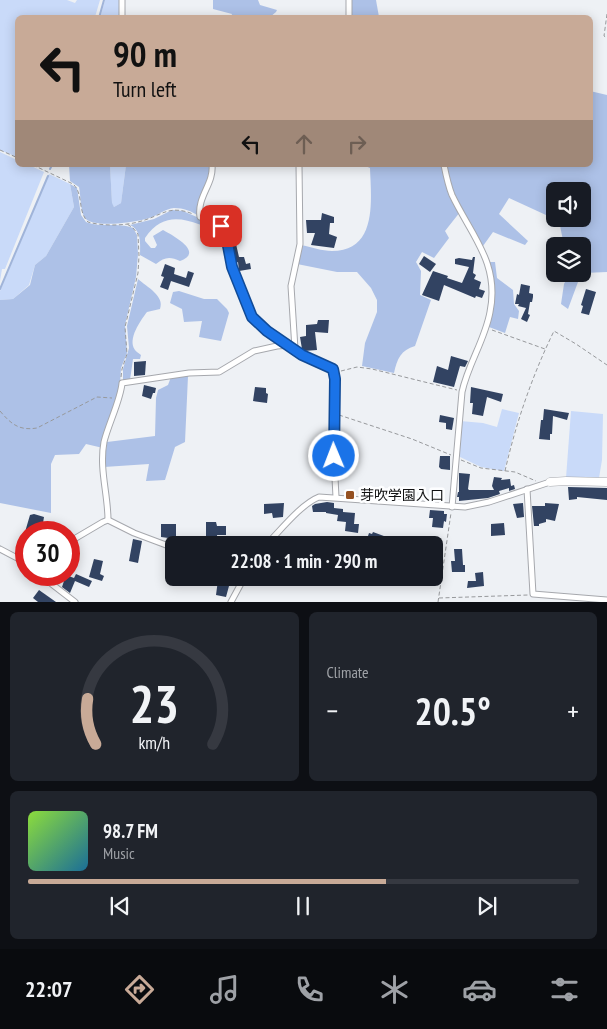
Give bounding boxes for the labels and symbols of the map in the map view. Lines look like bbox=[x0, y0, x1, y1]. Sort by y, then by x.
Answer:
pin bbox=[200, 205, 242, 247]
position arrow bbox=[307, 429, 359, 481]
place label: 芽吹学園入口 bbox=[360, 486, 444, 504]
marker: 芽吹学園入口 bbox=[344, 489, 356, 501]
speed limit sign: 30 bbox=[15, 521, 80, 586]

